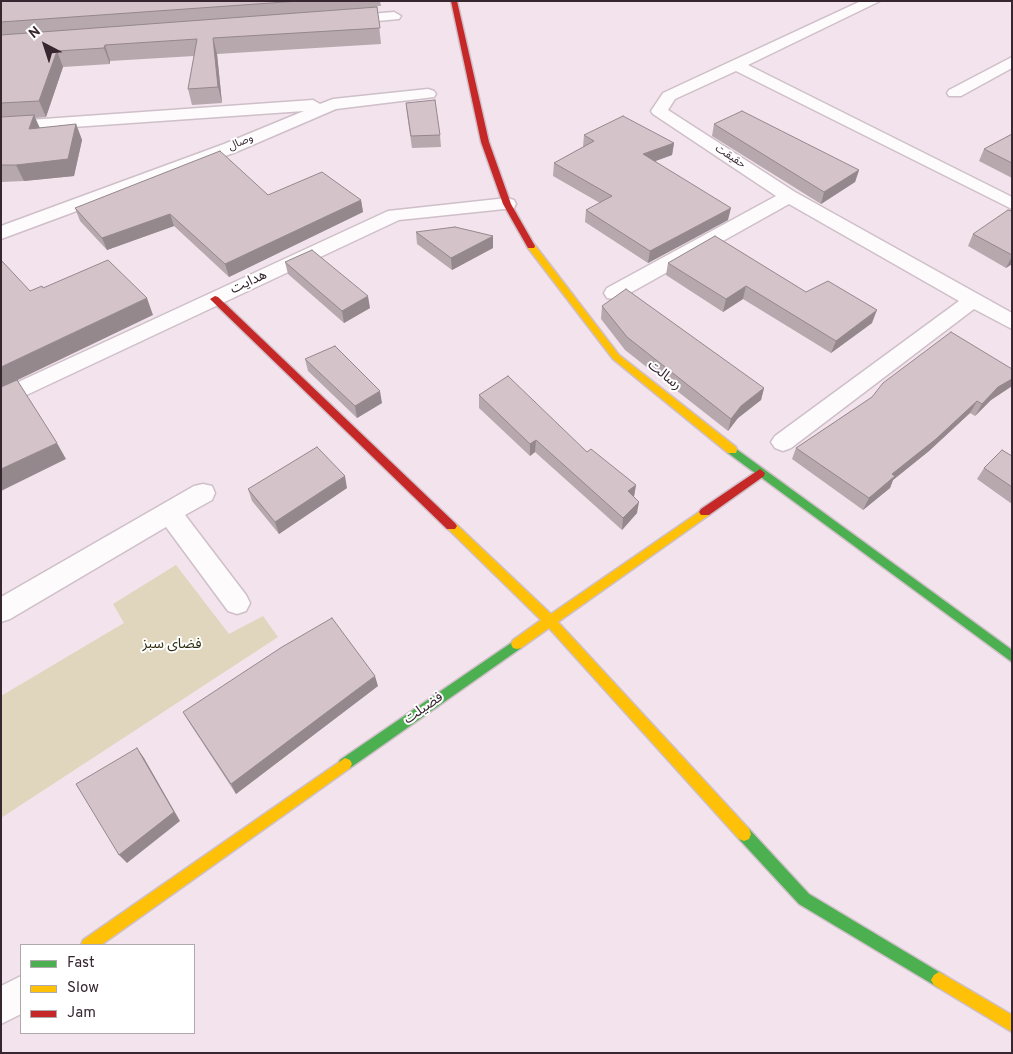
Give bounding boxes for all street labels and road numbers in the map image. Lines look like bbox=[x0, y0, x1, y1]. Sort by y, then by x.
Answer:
street label: وصال bbox=[227, 132, 255, 154]
street label: حقیقت bbox=[712, 142, 748, 172]
street label: هدایت bbox=[228, 267, 270, 299]
street label: رسالت bbox=[644, 357, 684, 395]
street label: فضیلت bbox=[401, 689, 447, 729]

